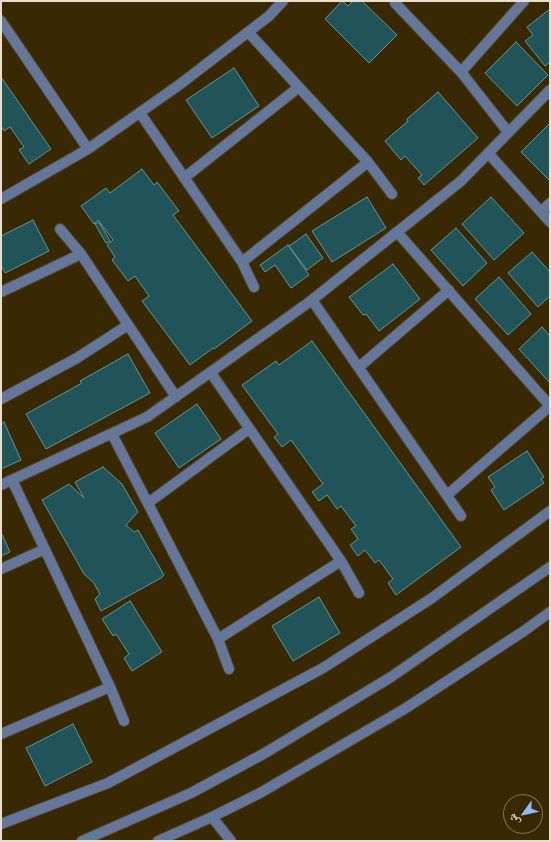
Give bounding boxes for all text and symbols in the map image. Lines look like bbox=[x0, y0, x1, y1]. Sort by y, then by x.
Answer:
north arrow bbox=[503, 794, 543, 834]
text: ش bbox=[504, 811, 524, 829]

